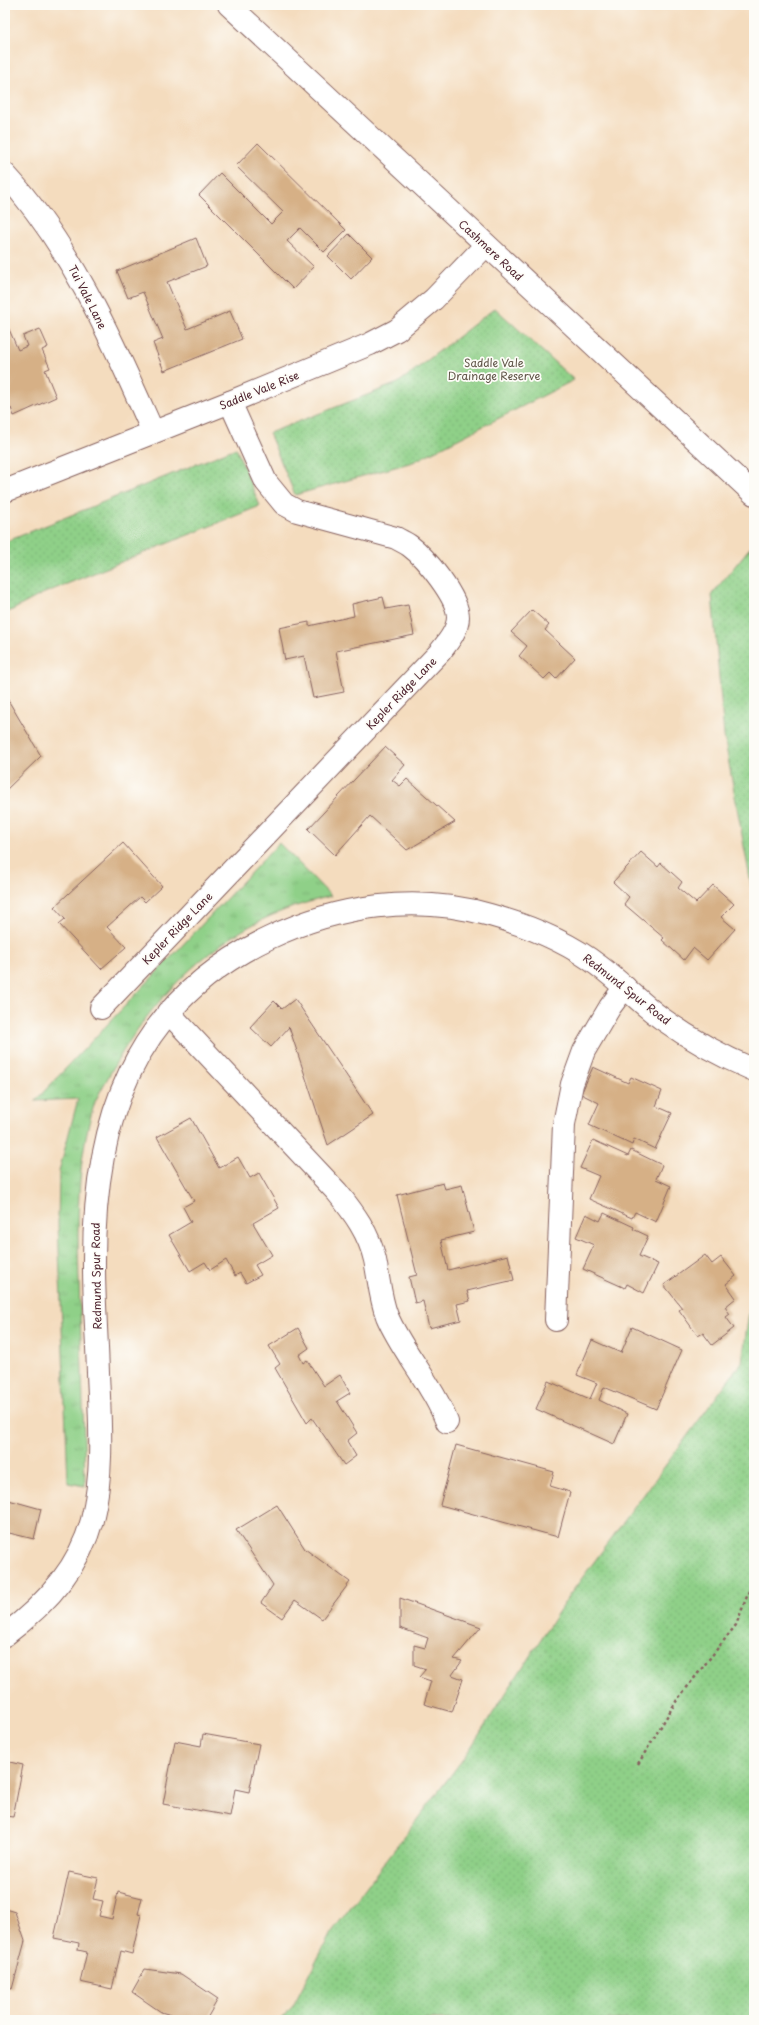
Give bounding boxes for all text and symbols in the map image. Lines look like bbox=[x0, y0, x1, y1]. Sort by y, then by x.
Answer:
street label: Cashmere Road bbox=[455, 215, 527, 285]
street label: Tui Vale Lane bbox=[65, 262, 111, 332]
park label: Saddle Vale Drainage Reserve bbox=[448, 354, 540, 384]
street label: Saddle Vale Rise bbox=[217, 366, 302, 414]
street label: Kepler Ridge Lane bbox=[362, 653, 440, 733]
street label: Kepler Ridge Lane bbox=[138, 888, 216, 968]
street label: Redmund Spur Road bbox=[579, 949, 675, 1029]
street label: Redmund Spur Road bbox=[87, 1222, 105, 1330]

